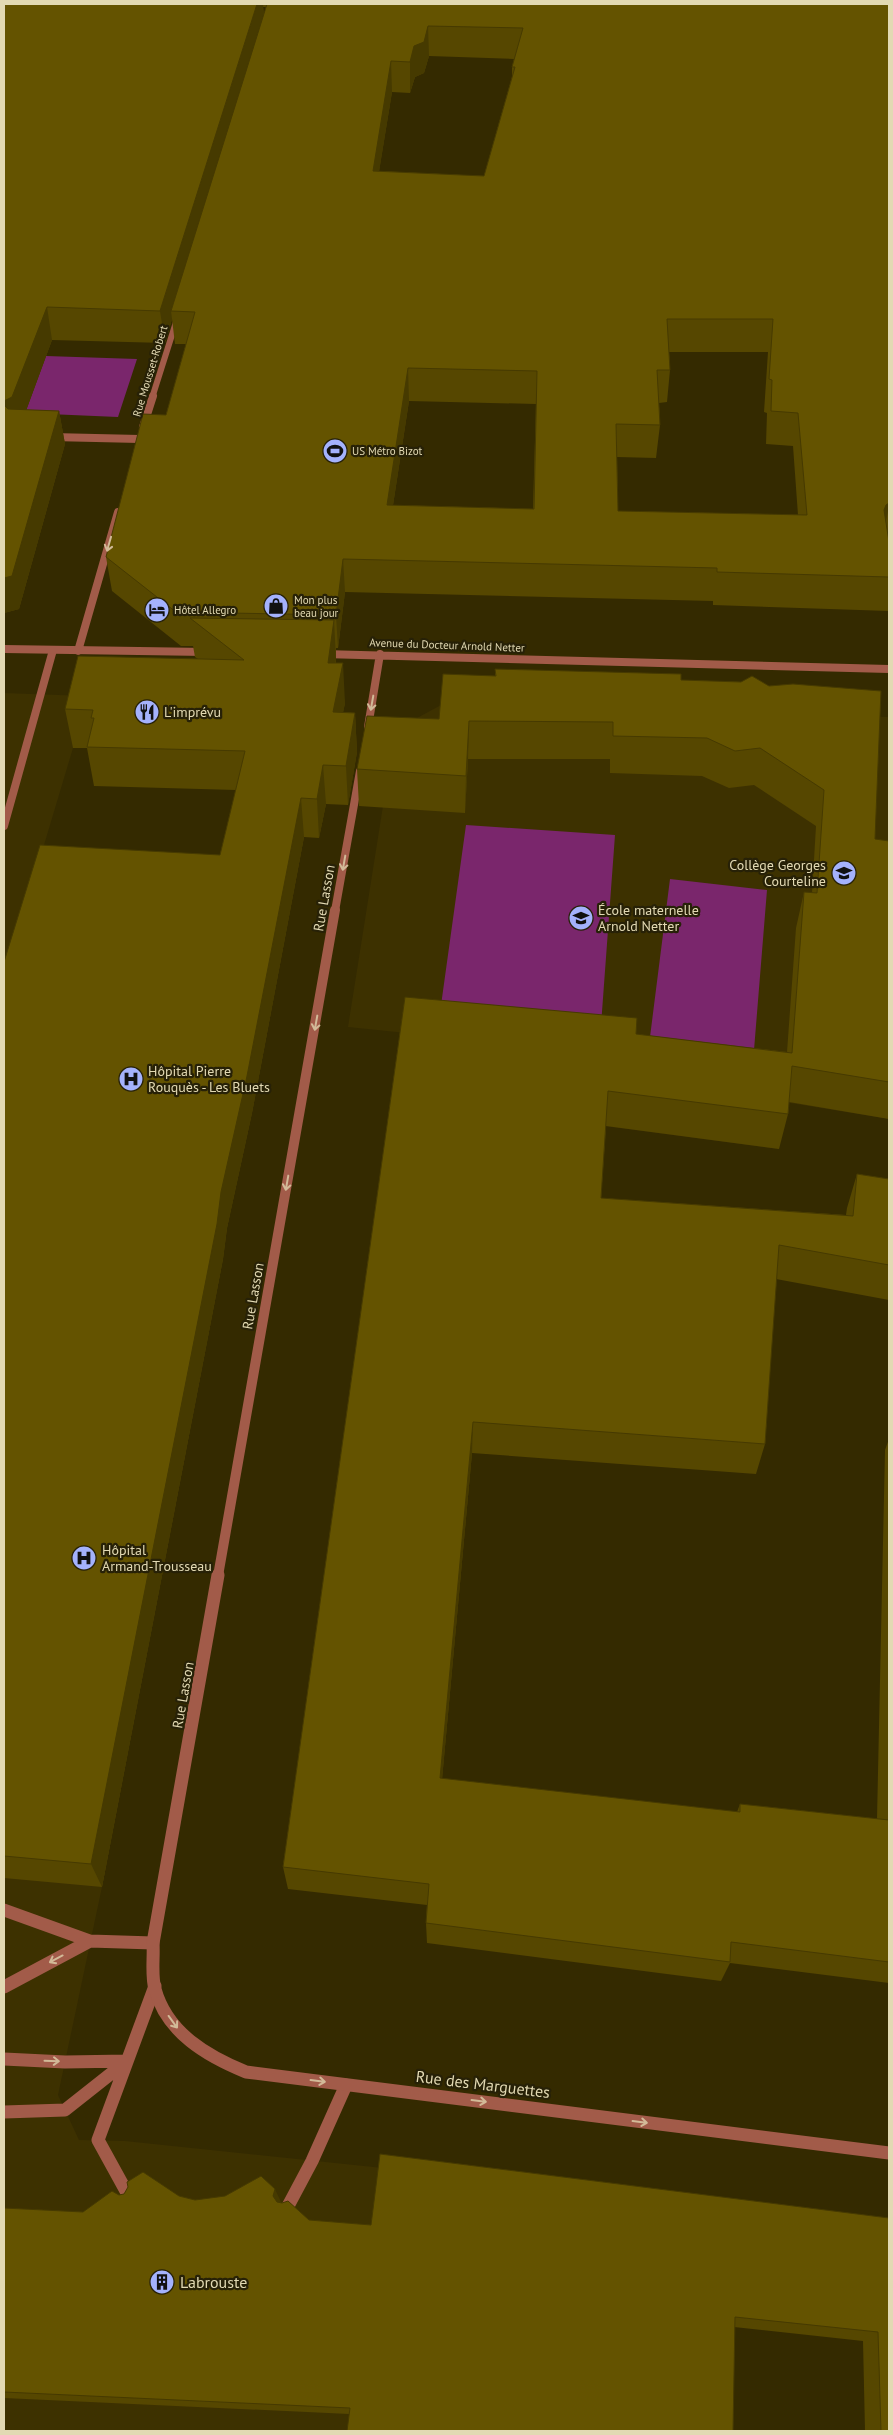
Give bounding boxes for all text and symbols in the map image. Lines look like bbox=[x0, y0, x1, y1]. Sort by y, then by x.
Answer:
street label: Rue Mousset-Robert bbox=[129, 323, 171, 418]
sports icon: US Métro Bizot bbox=[322, 438, 348, 464]
place label: US Métro Bizot bbox=[352, 444, 423, 458]
one-way arrow bbox=[104, 535, 113, 551]
shop icon: Mon plus beau jour bbox=[263, 593, 289, 619]
place label: Mon plus beau jour bbox=[294, 593, 339, 620]
hotel icon: Hôtel Allegro bbox=[144, 597, 170, 623]
place label: Hôtel Allegro bbox=[174, 603, 236, 617]
street label: Avenue du Docteur Arnold Netter bbox=[369, 635, 525, 655]
one-way arrow bbox=[367, 694, 377, 710]
restaurant icon: L'imprévu bbox=[134, 699, 160, 725]
place label: L'imprévu bbox=[164, 703, 221, 721]
one-way arrow bbox=[339, 854, 349, 870]
place label: Collège Georges Courteline bbox=[729, 856, 826, 890]
school or university icon: Collège Georges Courteline bbox=[831, 860, 857, 886]
street label: Rue Lasson bbox=[309, 863, 339, 933]
place label: École maternelle Arnold Netter bbox=[598, 901, 699, 935]
school or university icon: École maternelle Arnold Netter bbox=[568, 905, 594, 931]
one-way arrow bbox=[310, 1014, 320, 1030]
place label: Hôpital Pierre Rouquès - Les Bluets bbox=[148, 1062, 270, 1096]
hospital icon: Hôpital Pierre Rouquès - Les Bluets bbox=[118, 1066, 144, 1092]
one-way arrow bbox=[282, 1174, 292, 1190]
street label: Rue Lasson bbox=[238, 1261, 268, 1331]
place label: Hôpital Armand-Trousseau bbox=[102, 1541, 212, 1575]
hospital icon: Hôpital Armand-Trousseau bbox=[71, 1545, 97, 1571]
street label: Rue Lasson bbox=[168, 1660, 198, 1730]
one-way arrow bbox=[49, 1955, 64, 1964]
one-way arrow bbox=[168, 2015, 178, 2029]
one-way arrow bbox=[44, 2057, 60, 2066]
street label: Rue des Marguettes bbox=[415, 2066, 551, 2102]
one-way arrow bbox=[309, 2076, 325, 2086]
one-way arrow bbox=[471, 2096, 487, 2106]
one-way arrow bbox=[632, 2117, 648, 2127]
building icon: Labrouste bbox=[149, 2269, 175, 2295]
place label: Labrouste bbox=[180, 2272, 247, 2292]

